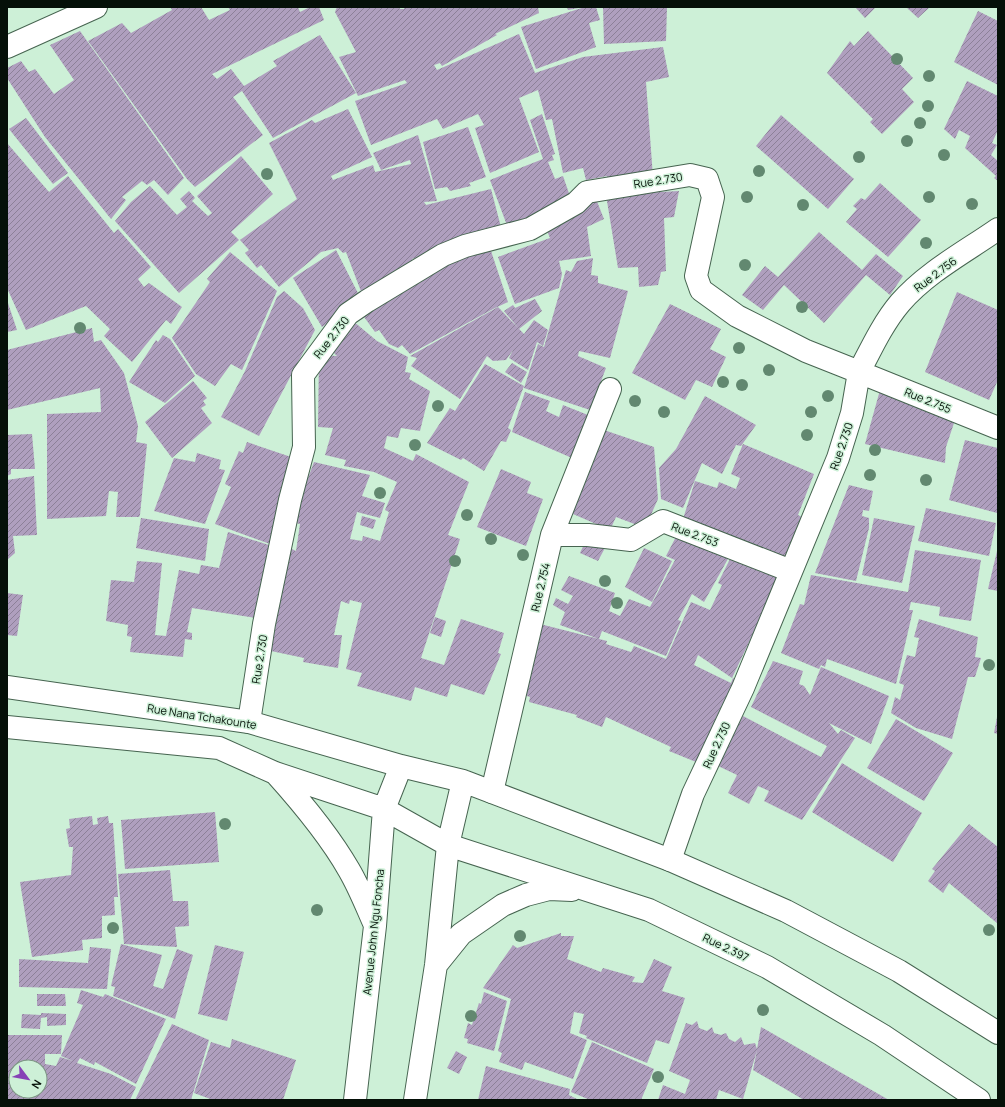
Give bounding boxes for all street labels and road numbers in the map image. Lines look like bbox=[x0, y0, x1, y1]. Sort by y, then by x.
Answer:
street label: Rue 2.730 bbox=[632, 169, 684, 191]
street label: Rue 2.756 bbox=[911, 253, 960, 295]
street label: Rue 2.730 bbox=[310, 313, 352, 361]
street label: Rue 2.755 bbox=[902, 384, 954, 416]
street label: Rue 2.730 bbox=[826, 420, 856, 472]
street label: Rue 2.753 bbox=[669, 518, 721, 550]
street label: Rue 2.754 bbox=[527, 561, 553, 613]
street label: Rue 2.730 bbox=[248, 633, 270, 685]
street label: Rue Nana Tchakounte bbox=[146, 700, 258, 732]
street label: Rue 2.730 bbox=[699, 719, 733, 771]
street label: Avenue John Ngu Foncha bbox=[359, 868, 387, 996]
street label: Rue 2.397 bbox=[700, 929, 752, 965]

